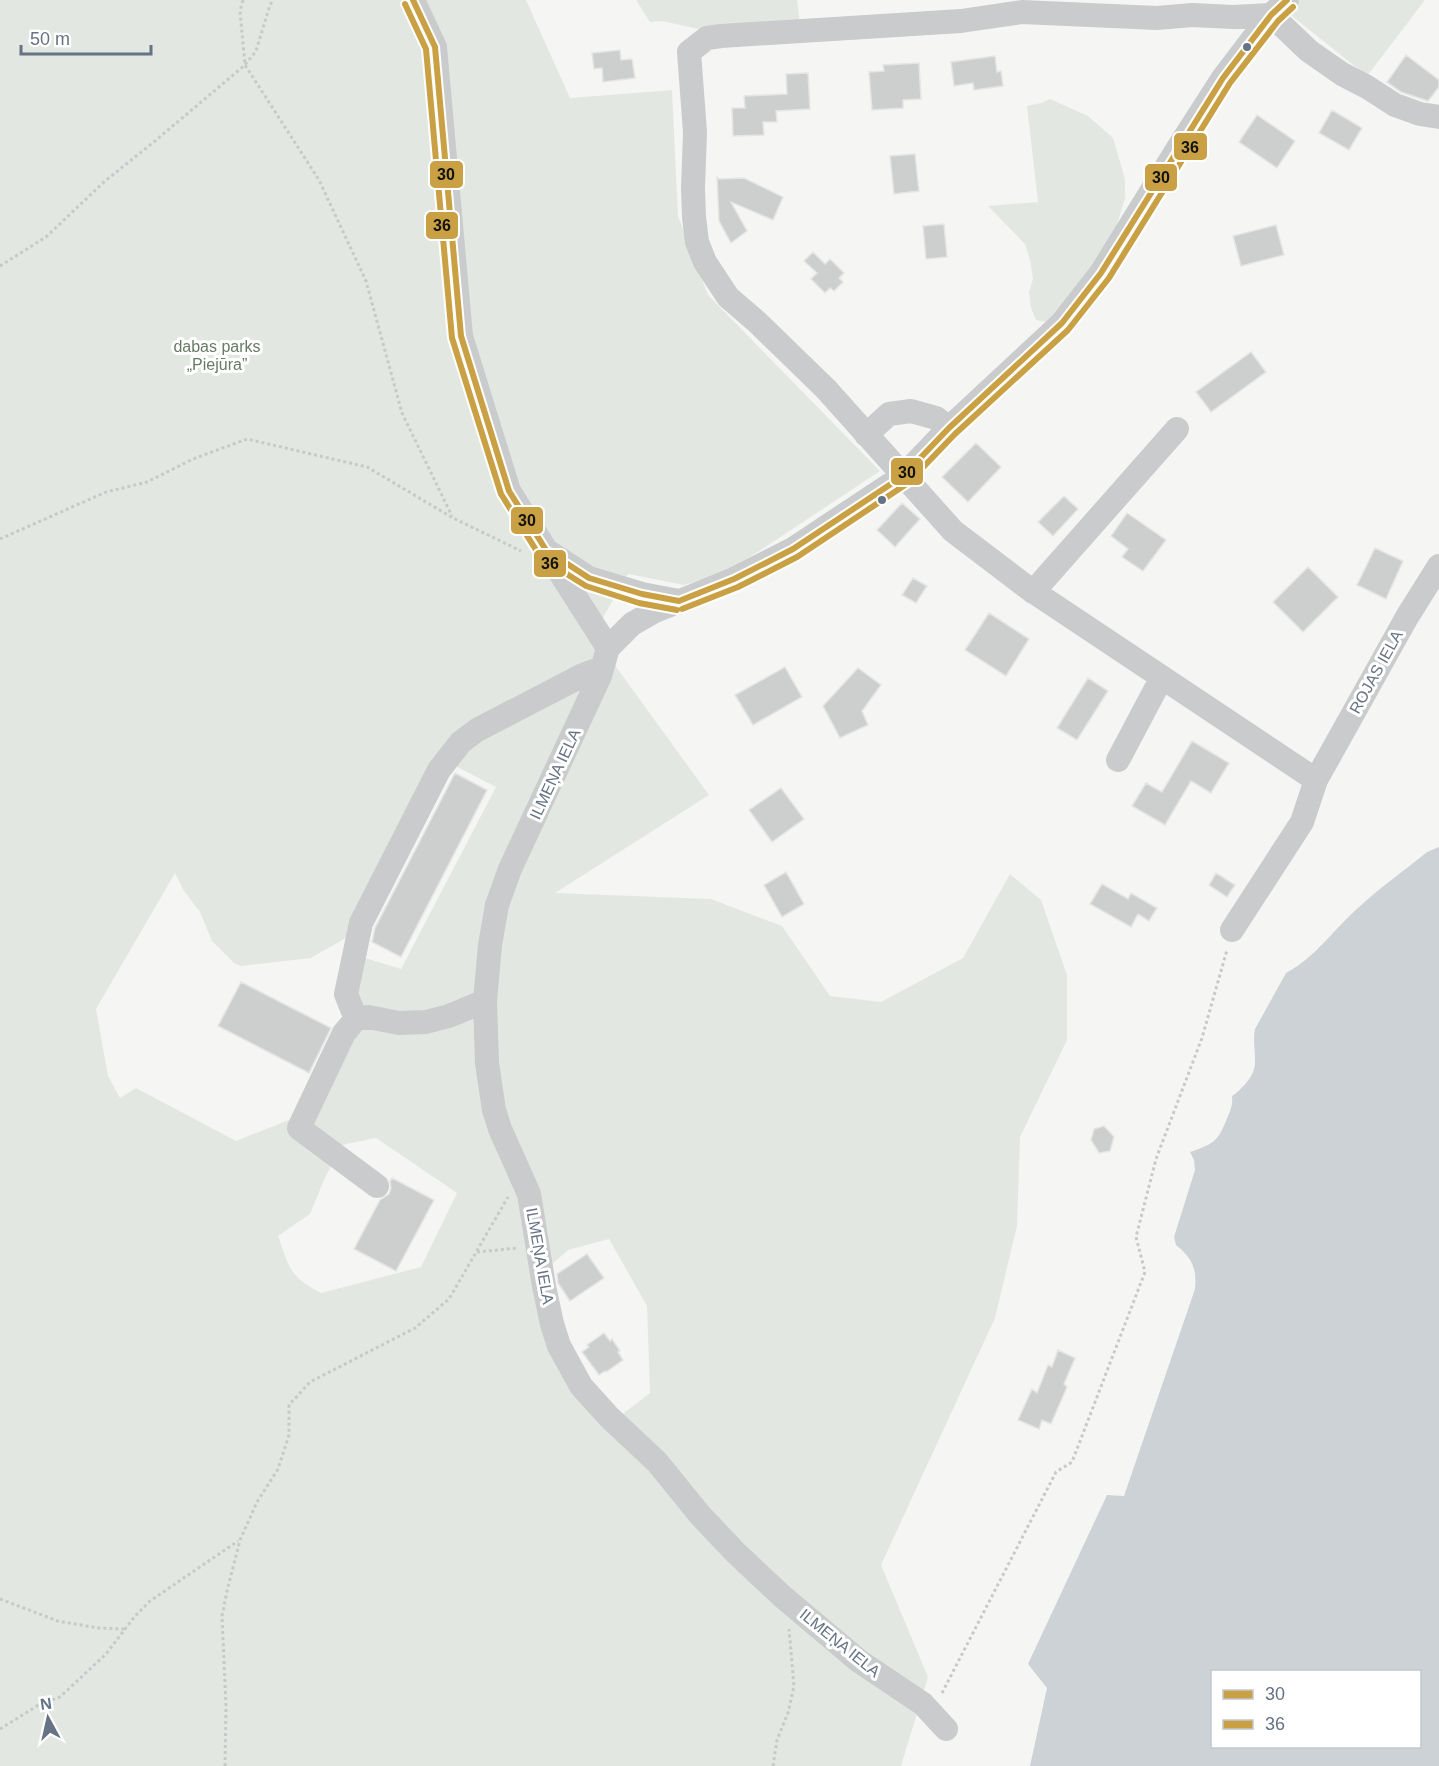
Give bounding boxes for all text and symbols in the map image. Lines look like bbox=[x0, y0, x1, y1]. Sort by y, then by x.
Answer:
scale bar bbox=[21, 18, 152, 56]
text: 50 m bbox=[30, 29, 70, 49]
unlabelled marker bbox=[1241, 41, 1253, 53]
line badge: 36 bbox=[1173, 132, 1208, 161]
text: 36 bbox=[1181, 139, 1199, 156]
line badge: 30 bbox=[429, 160, 464, 189]
line badge: 30 bbox=[1144, 163, 1178, 192]
text: 30 bbox=[437, 166, 455, 183]
text: 30 bbox=[1152, 169, 1170, 186]
line badge: 36 bbox=[425, 211, 459, 240]
text: 36 bbox=[433, 217, 451, 234]
park label: dabas parks „Piejūra” bbox=[173, 338, 261, 373]
line badge: 30 bbox=[890, 457, 924, 486]
text: 30 bbox=[898, 464, 916, 481]
unlabelled marker bbox=[876, 494, 888, 506]
line badge: 30 bbox=[510, 506, 544, 535]
text: 30 bbox=[518, 512, 536, 529]
line badge: 36 bbox=[533, 549, 567, 578]
text: 36 bbox=[541, 555, 559, 572]
street label: ROJAS IELA bbox=[1346, 627, 1406, 717]
street label: ILMEŅA IELA bbox=[527, 726, 584, 822]
street label: ILMEŅA IELA bbox=[523, 1206, 557, 1306]
street label: ILMEŅA IELA bbox=[797, 1606, 884, 1681]
legend bbox=[1211, 1670, 1421, 1748]
text: 30 bbox=[1265, 1684, 1285, 1704]
north arrow bbox=[18, 1688, 78, 1748]
text: N bbox=[39, 1694, 53, 1713]
text: 36 bbox=[1265, 1714, 1285, 1734]

